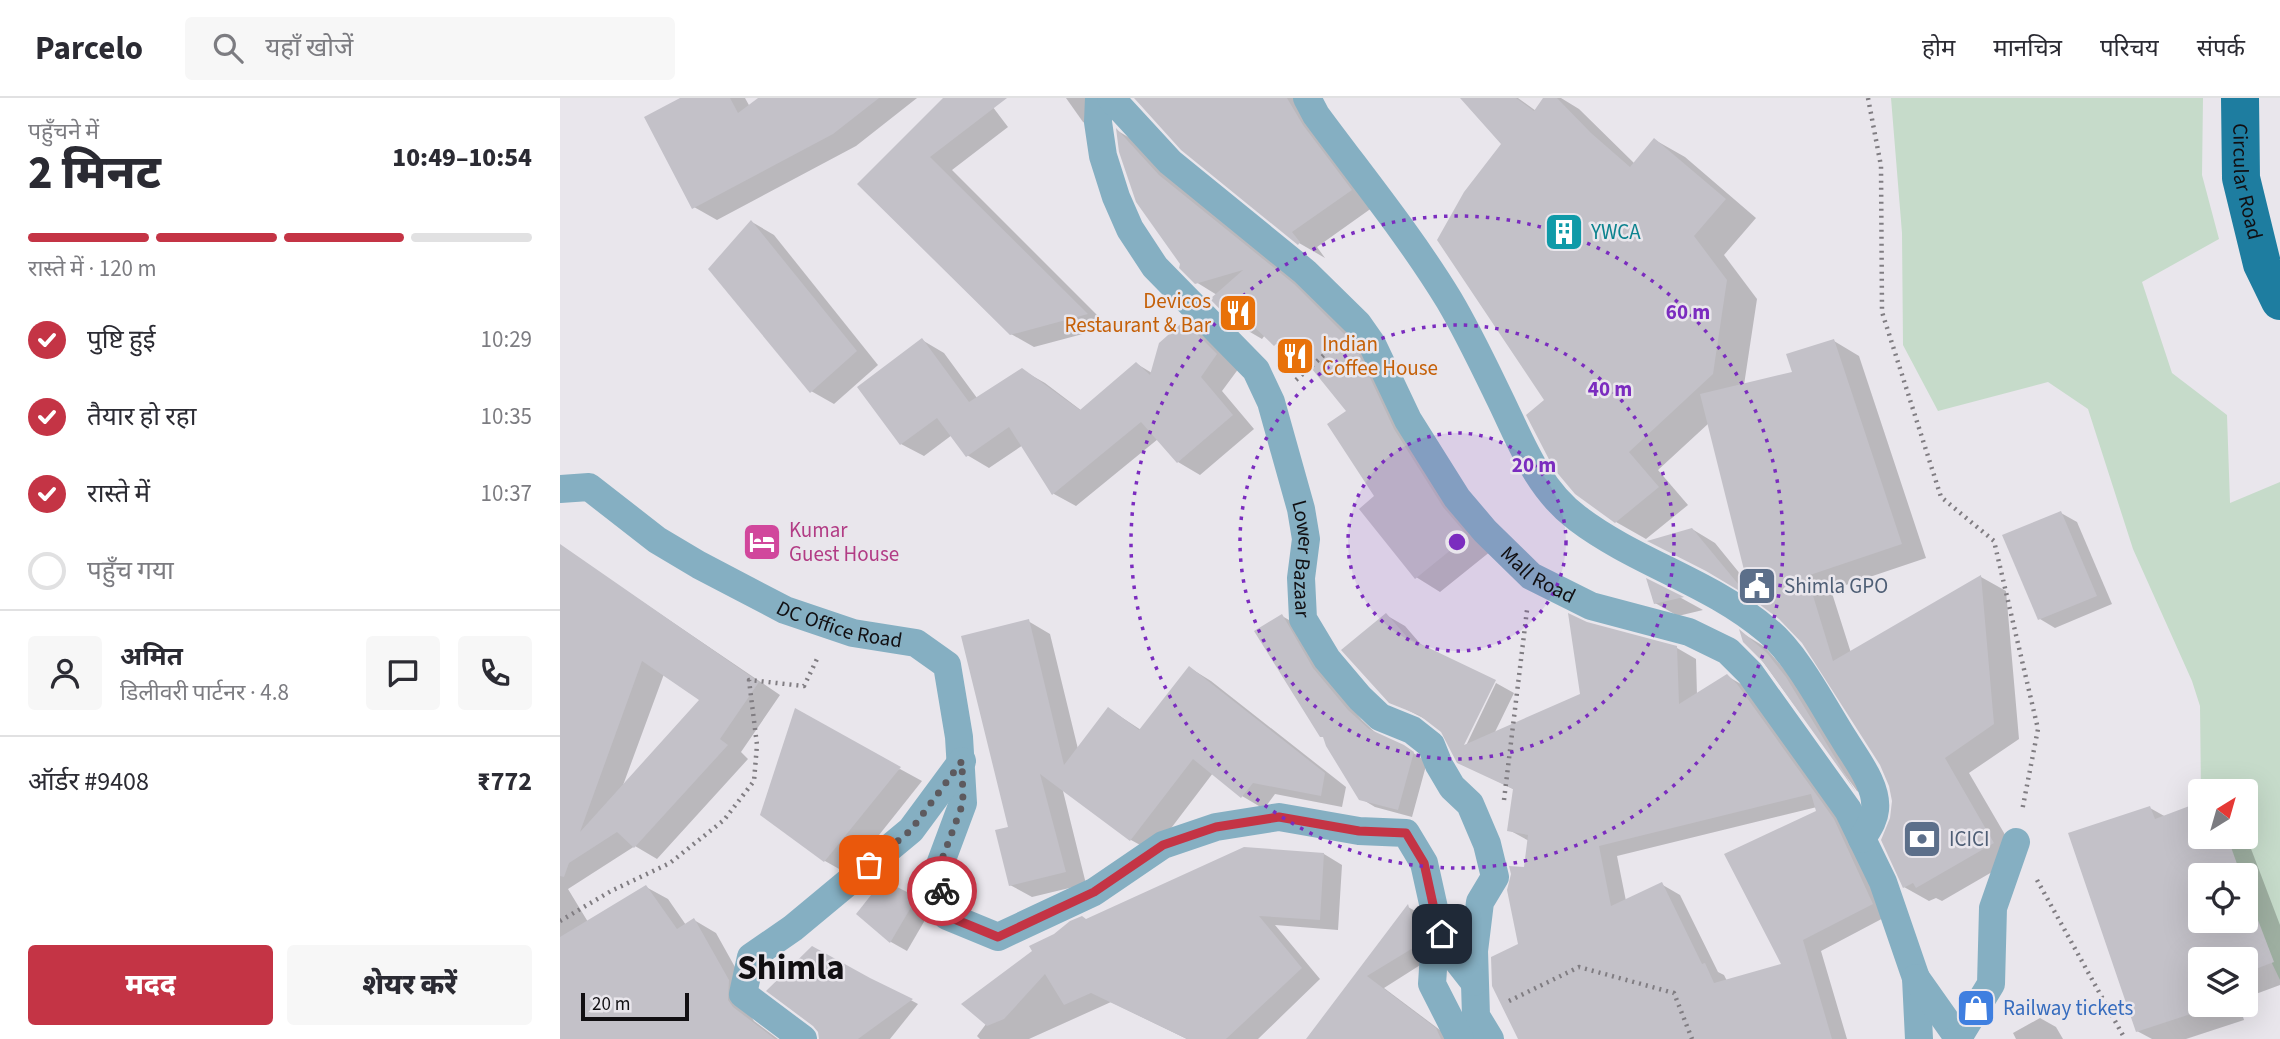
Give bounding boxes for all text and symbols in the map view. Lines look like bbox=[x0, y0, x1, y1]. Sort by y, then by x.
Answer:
search box bbox=[185, 17, 675, 80]
text: Parcelo bbox=[35, 25, 143, 72]
icon: search bbox=[209, 29, 247, 67]
text: यहाँ खोजें bbox=[265, 29, 353, 66]
text: होम bbox=[1922, 31, 1955, 66]
text: मानचित्र bbox=[1993, 31, 2062, 66]
text: परिचय bbox=[2100, 31, 2159, 66]
text: संपर्क bbox=[2197, 31, 2245, 66]
text: पहुँचने में bbox=[28, 115, 99, 148]
street label: Circular Road bbox=[2225, 123, 2270, 243]
text: 10:49–10:54 bbox=[392, 139, 532, 176]
text: 2 मिनट bbox=[28, 141, 161, 206]
building icon: YWCA bbox=[1543, 211, 1585, 253]
place label: YWCA bbox=[1590, 217, 1641, 247]
text: रास्ते में · 120 m bbox=[28, 252, 157, 285]
place label: Devicos Restaurant & Bar bbox=[1064, 286, 1212, 340]
restaurant icon: Devicos Restaurant & Bar bbox=[1217, 292, 1259, 334]
text: 60 m bbox=[1666, 297, 1710, 327]
icon: check bbox=[28, 321, 66, 359]
text: पुष्टि हुई bbox=[87, 321, 155, 358]
text: 10:29 bbox=[481, 323, 532, 356]
place label: Indian Coffee House bbox=[1322, 329, 1438, 383]
restaurant icon: Indian Coffee House bbox=[1274, 335, 1316, 377]
text: 40 m bbox=[1588, 374, 1632, 404]
icon: check bbox=[28, 398, 66, 436]
text: तैयार हो रहा bbox=[87, 398, 196, 435]
text: 10:35 bbox=[481, 400, 532, 433]
text: 20 m bbox=[1512, 450, 1556, 480]
icon: check bbox=[28, 475, 66, 513]
text: रास्ते में bbox=[87, 475, 150, 512]
text: 10:37 bbox=[481, 477, 532, 510]
street label: Lower Bazaar bbox=[1284, 497, 1321, 619]
place label: Kumar Guest House bbox=[789, 515, 899, 569]
hotel icon: Kumar Guest House bbox=[741, 521, 783, 563]
centre of rings bbox=[1445, 530, 1469, 554]
street label: Mall Road bbox=[1494, 539, 1581, 611]
text: पहुँच गया bbox=[87, 552, 174, 589]
public building icon: Shimla GPO bbox=[1736, 565, 1778, 607]
place label: Shimla GPO bbox=[1784, 571, 1888, 601]
street label: DC Office Road bbox=[771, 593, 904, 656]
button: person bbox=[28, 636, 102, 710]
button: chat bbox=[366, 636, 440, 710]
button: phone bbox=[458, 636, 532, 710]
text: अमित bbox=[120, 638, 183, 675]
text: डिलीवरी पार्टनर · 4.8 bbox=[120, 676, 289, 709]
text: ऑर्डर #9408 bbox=[28, 763, 149, 800]
text: ₹772 bbox=[477, 763, 532, 800]
north arrow bbox=[2188, 779, 2258, 849]
map controls bbox=[2188, 779, 2258, 1017]
bank icon: ICICI bbox=[1901, 818, 1943, 860]
place label: ICICI bbox=[1949, 824, 1990, 854]
pin bbox=[839, 835, 899, 895]
icon: bag bbox=[850, 846, 888, 884]
courier bbox=[907, 856, 977, 926]
button: locate bbox=[2188, 863, 2258, 933]
icon: bike bbox=[923, 872, 961, 910]
pin bbox=[1412, 904, 1472, 964]
icon: home bbox=[1423, 915, 1461, 953]
district label: Shimla bbox=[737, 943, 845, 993]
button: मदद bbox=[28, 945, 273, 1025]
button: शेयर करें bbox=[287, 945, 532, 1025]
button: layers bbox=[2188, 947, 2258, 1017]
shop icon: Railway tickets bbox=[1955, 987, 1997, 1029]
scale bar bbox=[581, 990, 690, 1022]
text: 20 m bbox=[592, 991, 630, 1018]
place label: Railway tickets bbox=[2003, 993, 2133, 1023]

